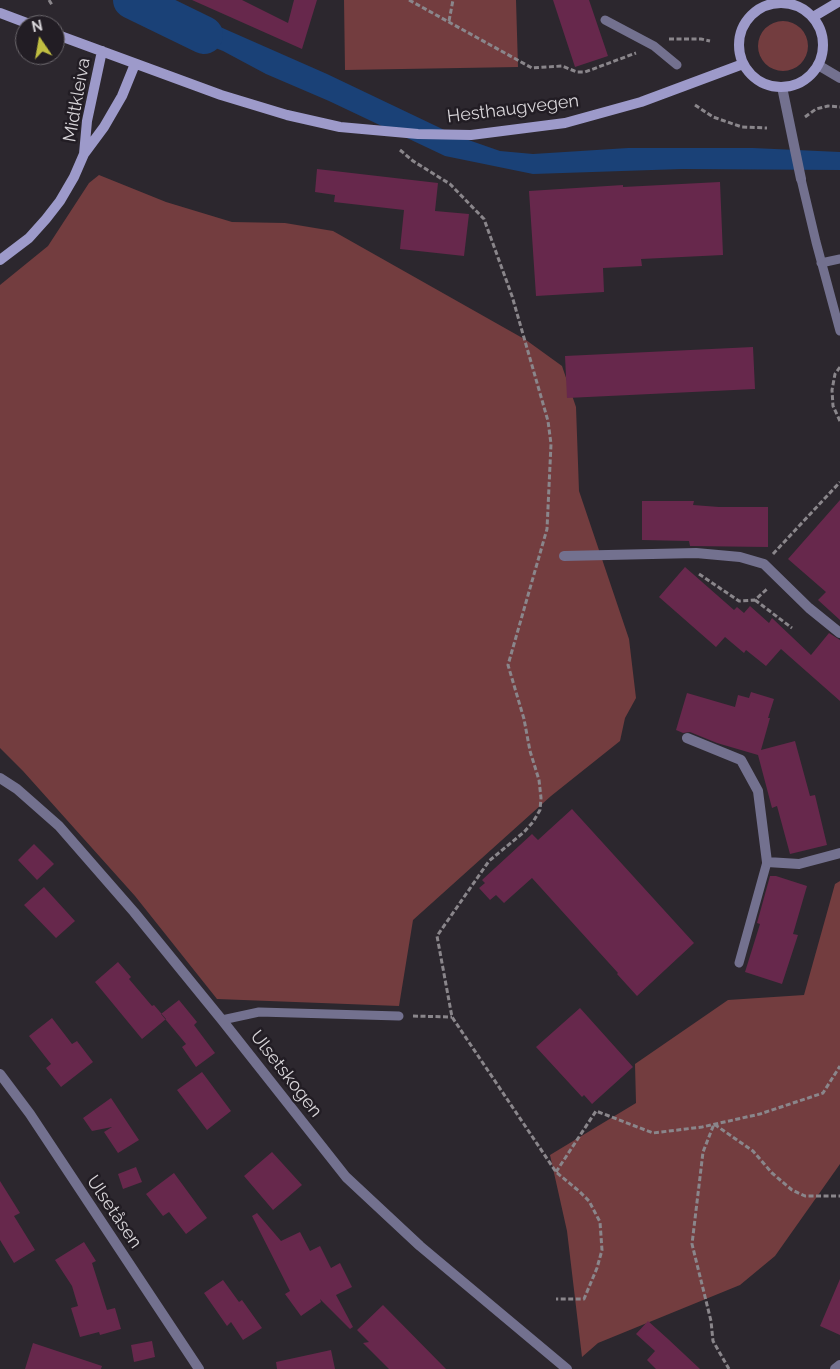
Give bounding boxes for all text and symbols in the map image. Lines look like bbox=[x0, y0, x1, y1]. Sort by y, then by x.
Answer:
north arrow bbox=[15, 15, 65, 65]
text: N bbox=[30, 17, 44, 35]
street label: Midtkleiva bbox=[59, 56, 95, 144]
street label: Hesthaugvegen bbox=[446, 90, 580, 128]
street label: Ulsetskogen bbox=[245, 1026, 327, 1122]
street label: Ulsetåsen bbox=[82, 1171, 146, 1253]

